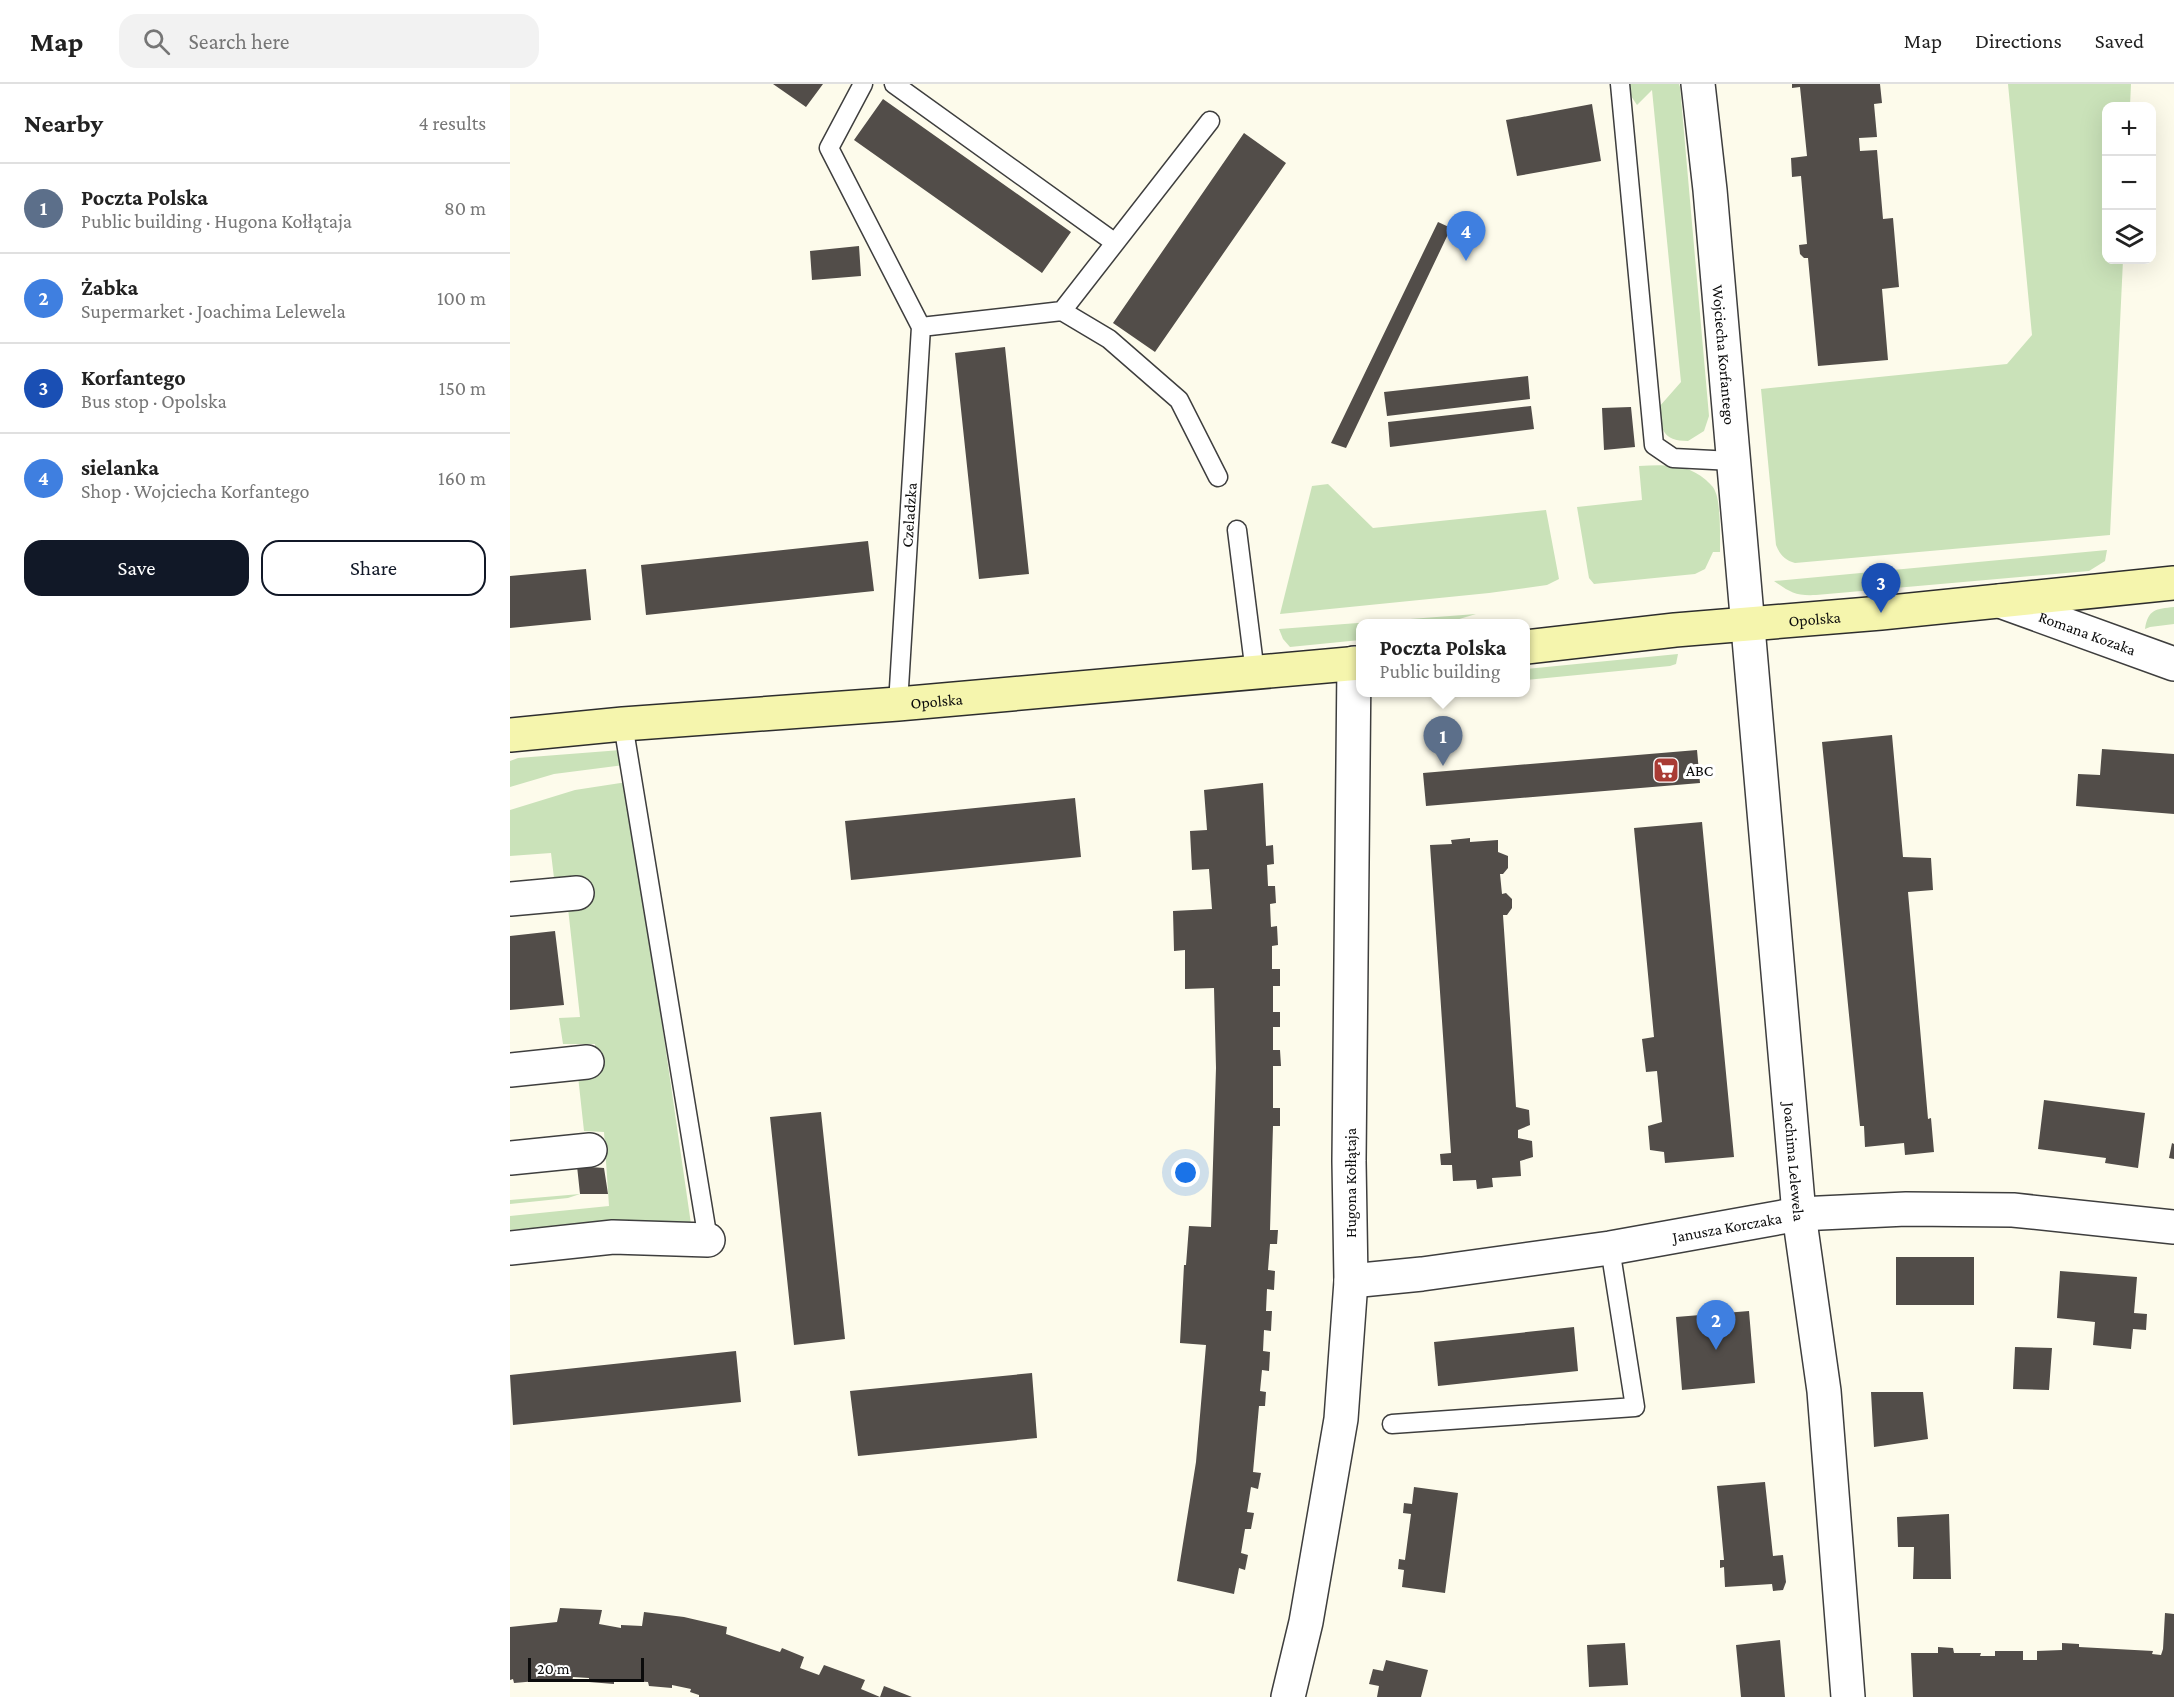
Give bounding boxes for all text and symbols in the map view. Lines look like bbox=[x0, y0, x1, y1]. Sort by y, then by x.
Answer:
search box bbox=[119, 14, 539, 68]
icon: search bbox=[140, 25, 173, 58]
text: Map bbox=[30, 26, 83, 57]
text: Search here bbox=[188, 29, 289, 54]
text: Map bbox=[1904, 29, 1942, 53]
text: Directions bbox=[1975, 29, 2062, 53]
text: Saved bbox=[2095, 29, 2144, 53]
map controls bbox=[2102, 102, 2156, 264]
button: + bbox=[2102, 102, 2156, 156]
text: Nearby bbox=[24, 109, 103, 138]
text: 4 results bbox=[419, 112, 486, 134]
button: − bbox=[2102, 156, 2156, 210]
text: Poczta Polska bbox=[81, 185, 208, 210]
text: 1 bbox=[40, 197, 47, 219]
text: 80 m bbox=[444, 197, 486, 219]
text: Public building · Hugona Kołłątaja bbox=[81, 210, 352, 232]
button: layers bbox=[2102, 210, 2156, 264]
pin: 4 bbox=[1446, 212, 1486, 261]
text: Żabka bbox=[81, 275, 138, 300]
street label: Wojciecha Korfantego bbox=[1710, 284, 1739, 425]
text: 2 bbox=[38, 287, 49, 309]
text: 100 m bbox=[437, 287, 486, 309]
text: Supermarket · Joachima Lelewela bbox=[81, 300, 346, 322]
text: Korfantego bbox=[81, 365, 186, 390]
text: 3 bbox=[39, 377, 48, 399]
text: 150 m bbox=[439, 377, 486, 399]
text: Bus stop · Opolska bbox=[81, 390, 227, 412]
text: sielanka bbox=[81, 455, 159, 480]
text: 4 bbox=[38, 467, 49, 489]
text: 160 m bbox=[438, 467, 486, 489]
text: Shop · Wojciecha Korfantego bbox=[81, 480, 309, 502]
street label: Czeladzka bbox=[898, 481, 920, 548]
button: Save bbox=[24, 540, 249, 596]
button: Share bbox=[261, 540, 486, 596]
pin: 3 bbox=[1862, 564, 1900, 613]
street label: Romana Kozaka bbox=[2037, 607, 2139, 658]
street label: Opolska bbox=[1788, 608, 1842, 629]
popup bbox=[1356, 619, 1530, 697]
text: Poczta Polska bbox=[1379, 635, 1507, 660]
text: Public building bbox=[1379, 660, 1500, 682]
street label: Opolska bbox=[910, 690, 964, 711]
pin: 1 bbox=[1424, 716, 1462, 766]
supermarket icon: ABC bbox=[1651, 755, 1681, 785]
place label: ABC bbox=[1686, 762, 1713, 779]
street label: Joachima Lelewela bbox=[1780, 1100, 1808, 1223]
street label: Hugona Kołłątaja bbox=[1342, 1127, 1360, 1238]
your location bbox=[1171, 1158, 1200, 1187]
street label: Janusza Korczaka bbox=[1669, 1209, 1784, 1246]
pin: 2 bbox=[1696, 1300, 1736, 1350]
scale bar bbox=[528, 1655, 644, 1682]
text: 20 m bbox=[537, 1660, 570, 1677]

